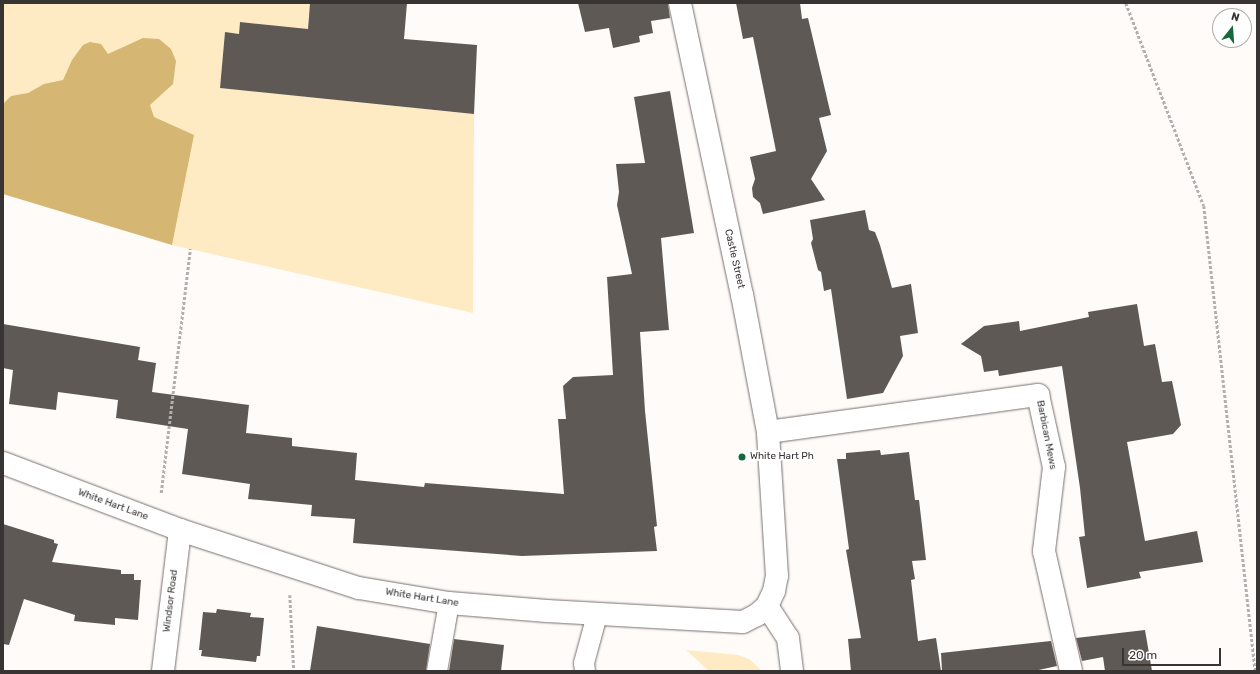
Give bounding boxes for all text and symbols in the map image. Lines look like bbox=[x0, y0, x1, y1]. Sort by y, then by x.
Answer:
north arrow bbox=[1212, 8, 1252, 48]
text: N bbox=[1230, 10, 1241, 24]
street label: Castle Street bbox=[721, 228, 747, 290]
street label: Barbican Mews bbox=[1033, 399, 1059, 471]
place label: White Hart Ph bbox=[750, 451, 814, 463]
marker: White Hart Ph bbox=[737, 452, 747, 462]
street label: White Hart Lane bbox=[76, 487, 150, 523]
street label: Windsor Road bbox=[161, 569, 181, 633]
street label: White Hart Lane bbox=[384, 586, 460, 610]
scale bar bbox=[1124, 640, 1223, 666]
text: 20 m bbox=[1129, 648, 1157, 662]

